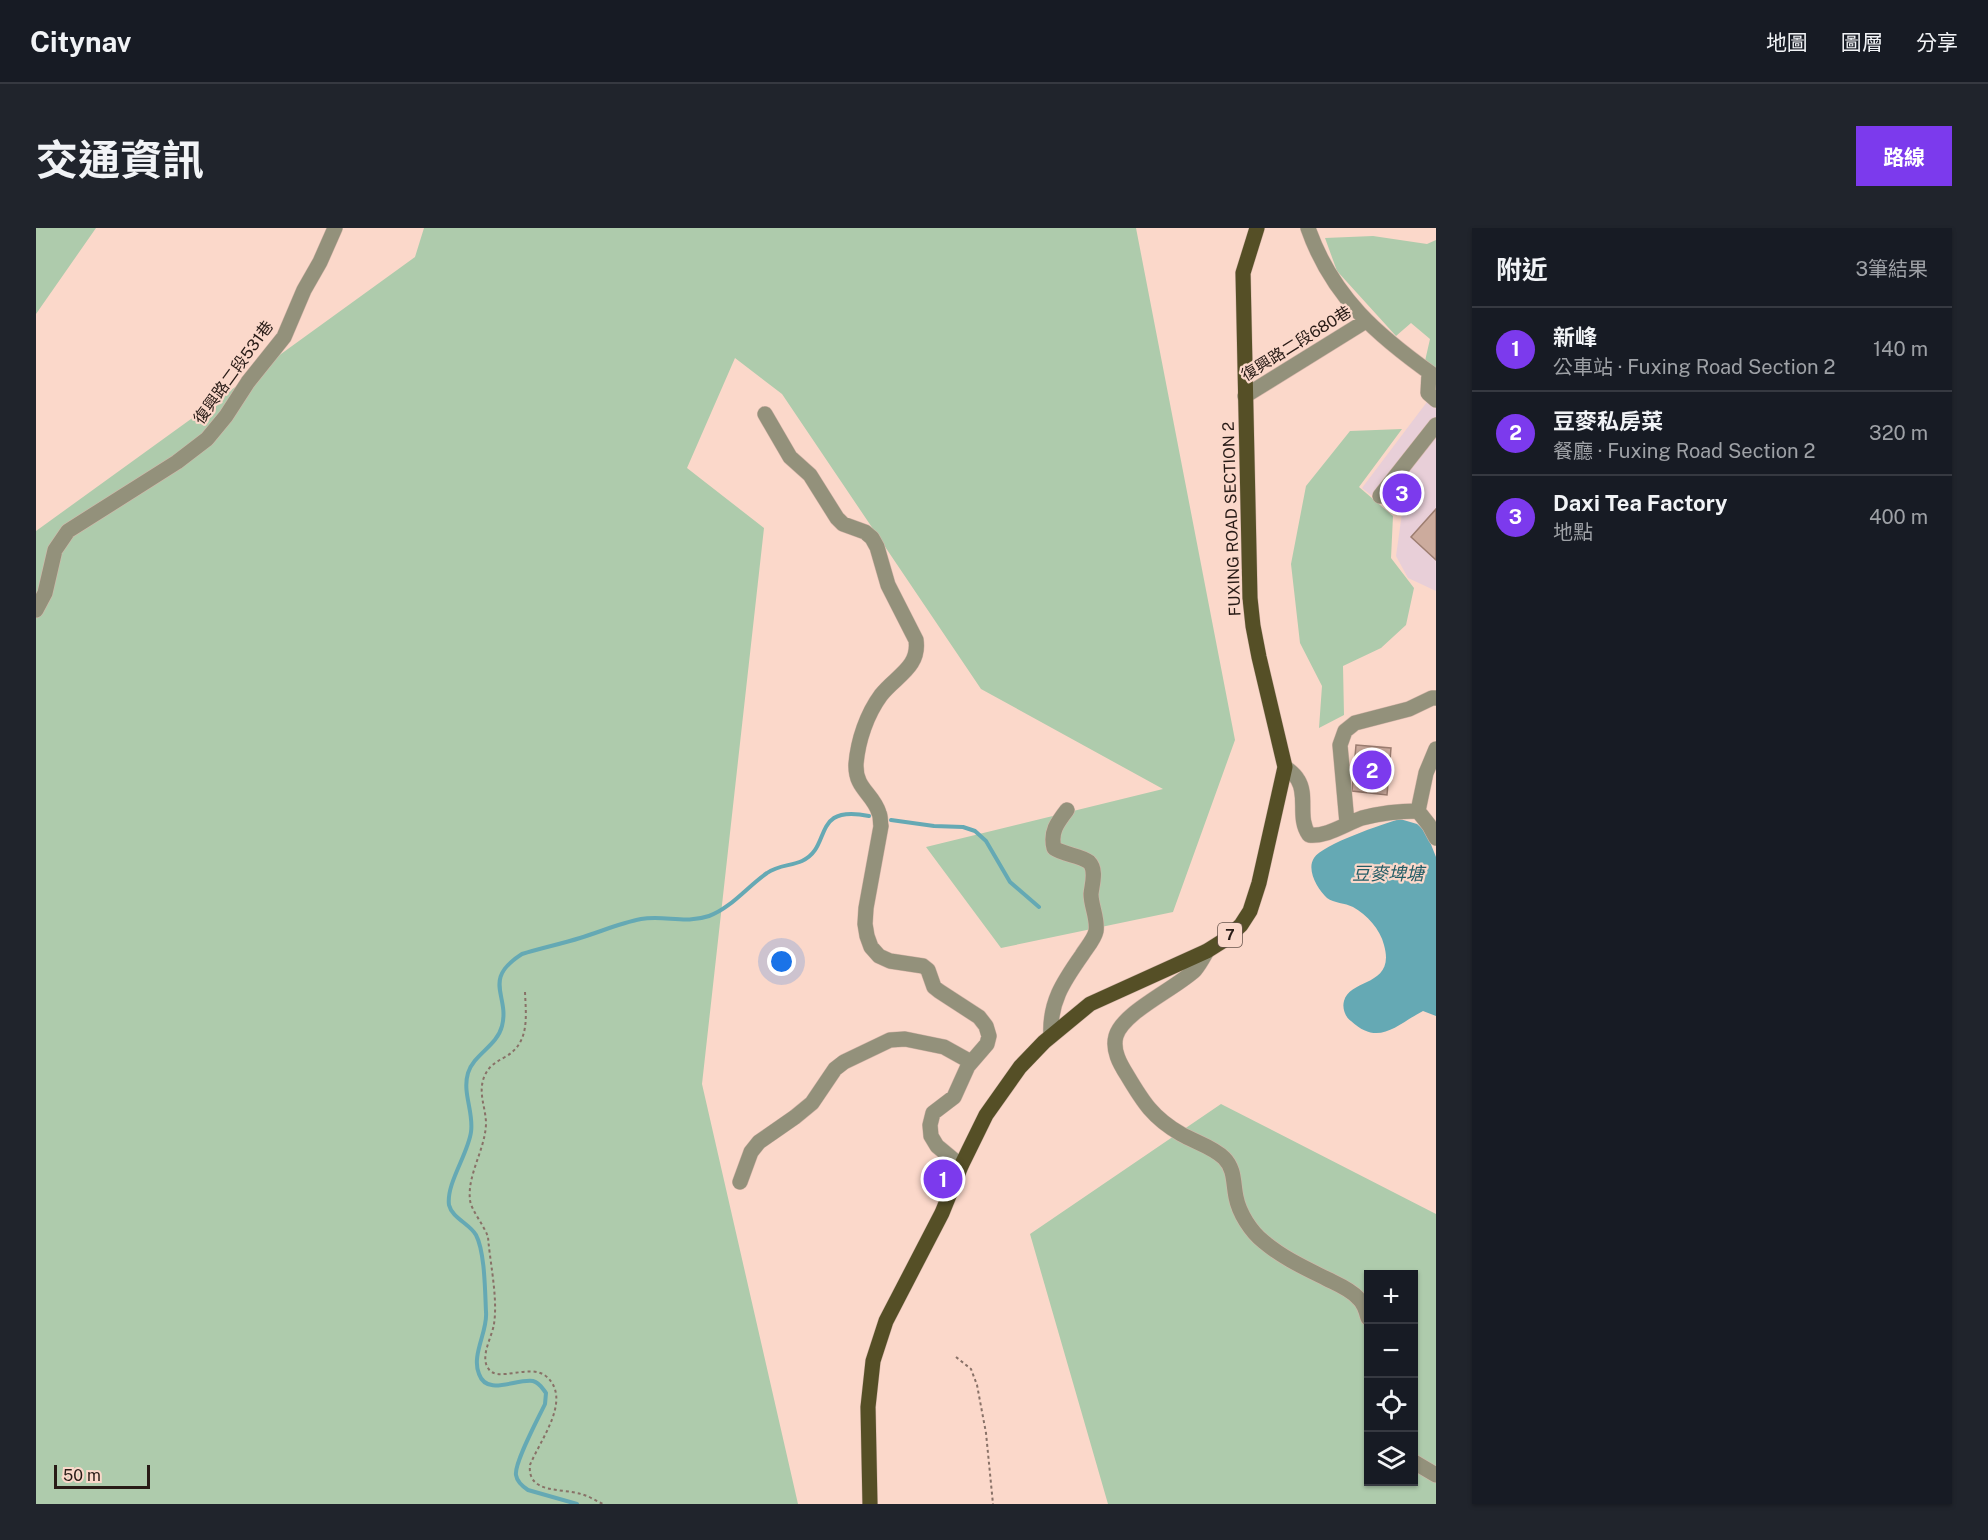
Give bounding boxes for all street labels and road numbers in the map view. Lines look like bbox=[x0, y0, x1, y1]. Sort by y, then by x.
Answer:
street label: 復興路二段680巷 bbox=[1238, 302, 1355, 385]
street label: 復興路二段531巷 bbox=[190, 317, 277, 428]
street label: FUXING ROAD SECTION 2 bbox=[1219, 421, 1244, 617]
road number: 7 bbox=[1218, 923, 1242, 947]

